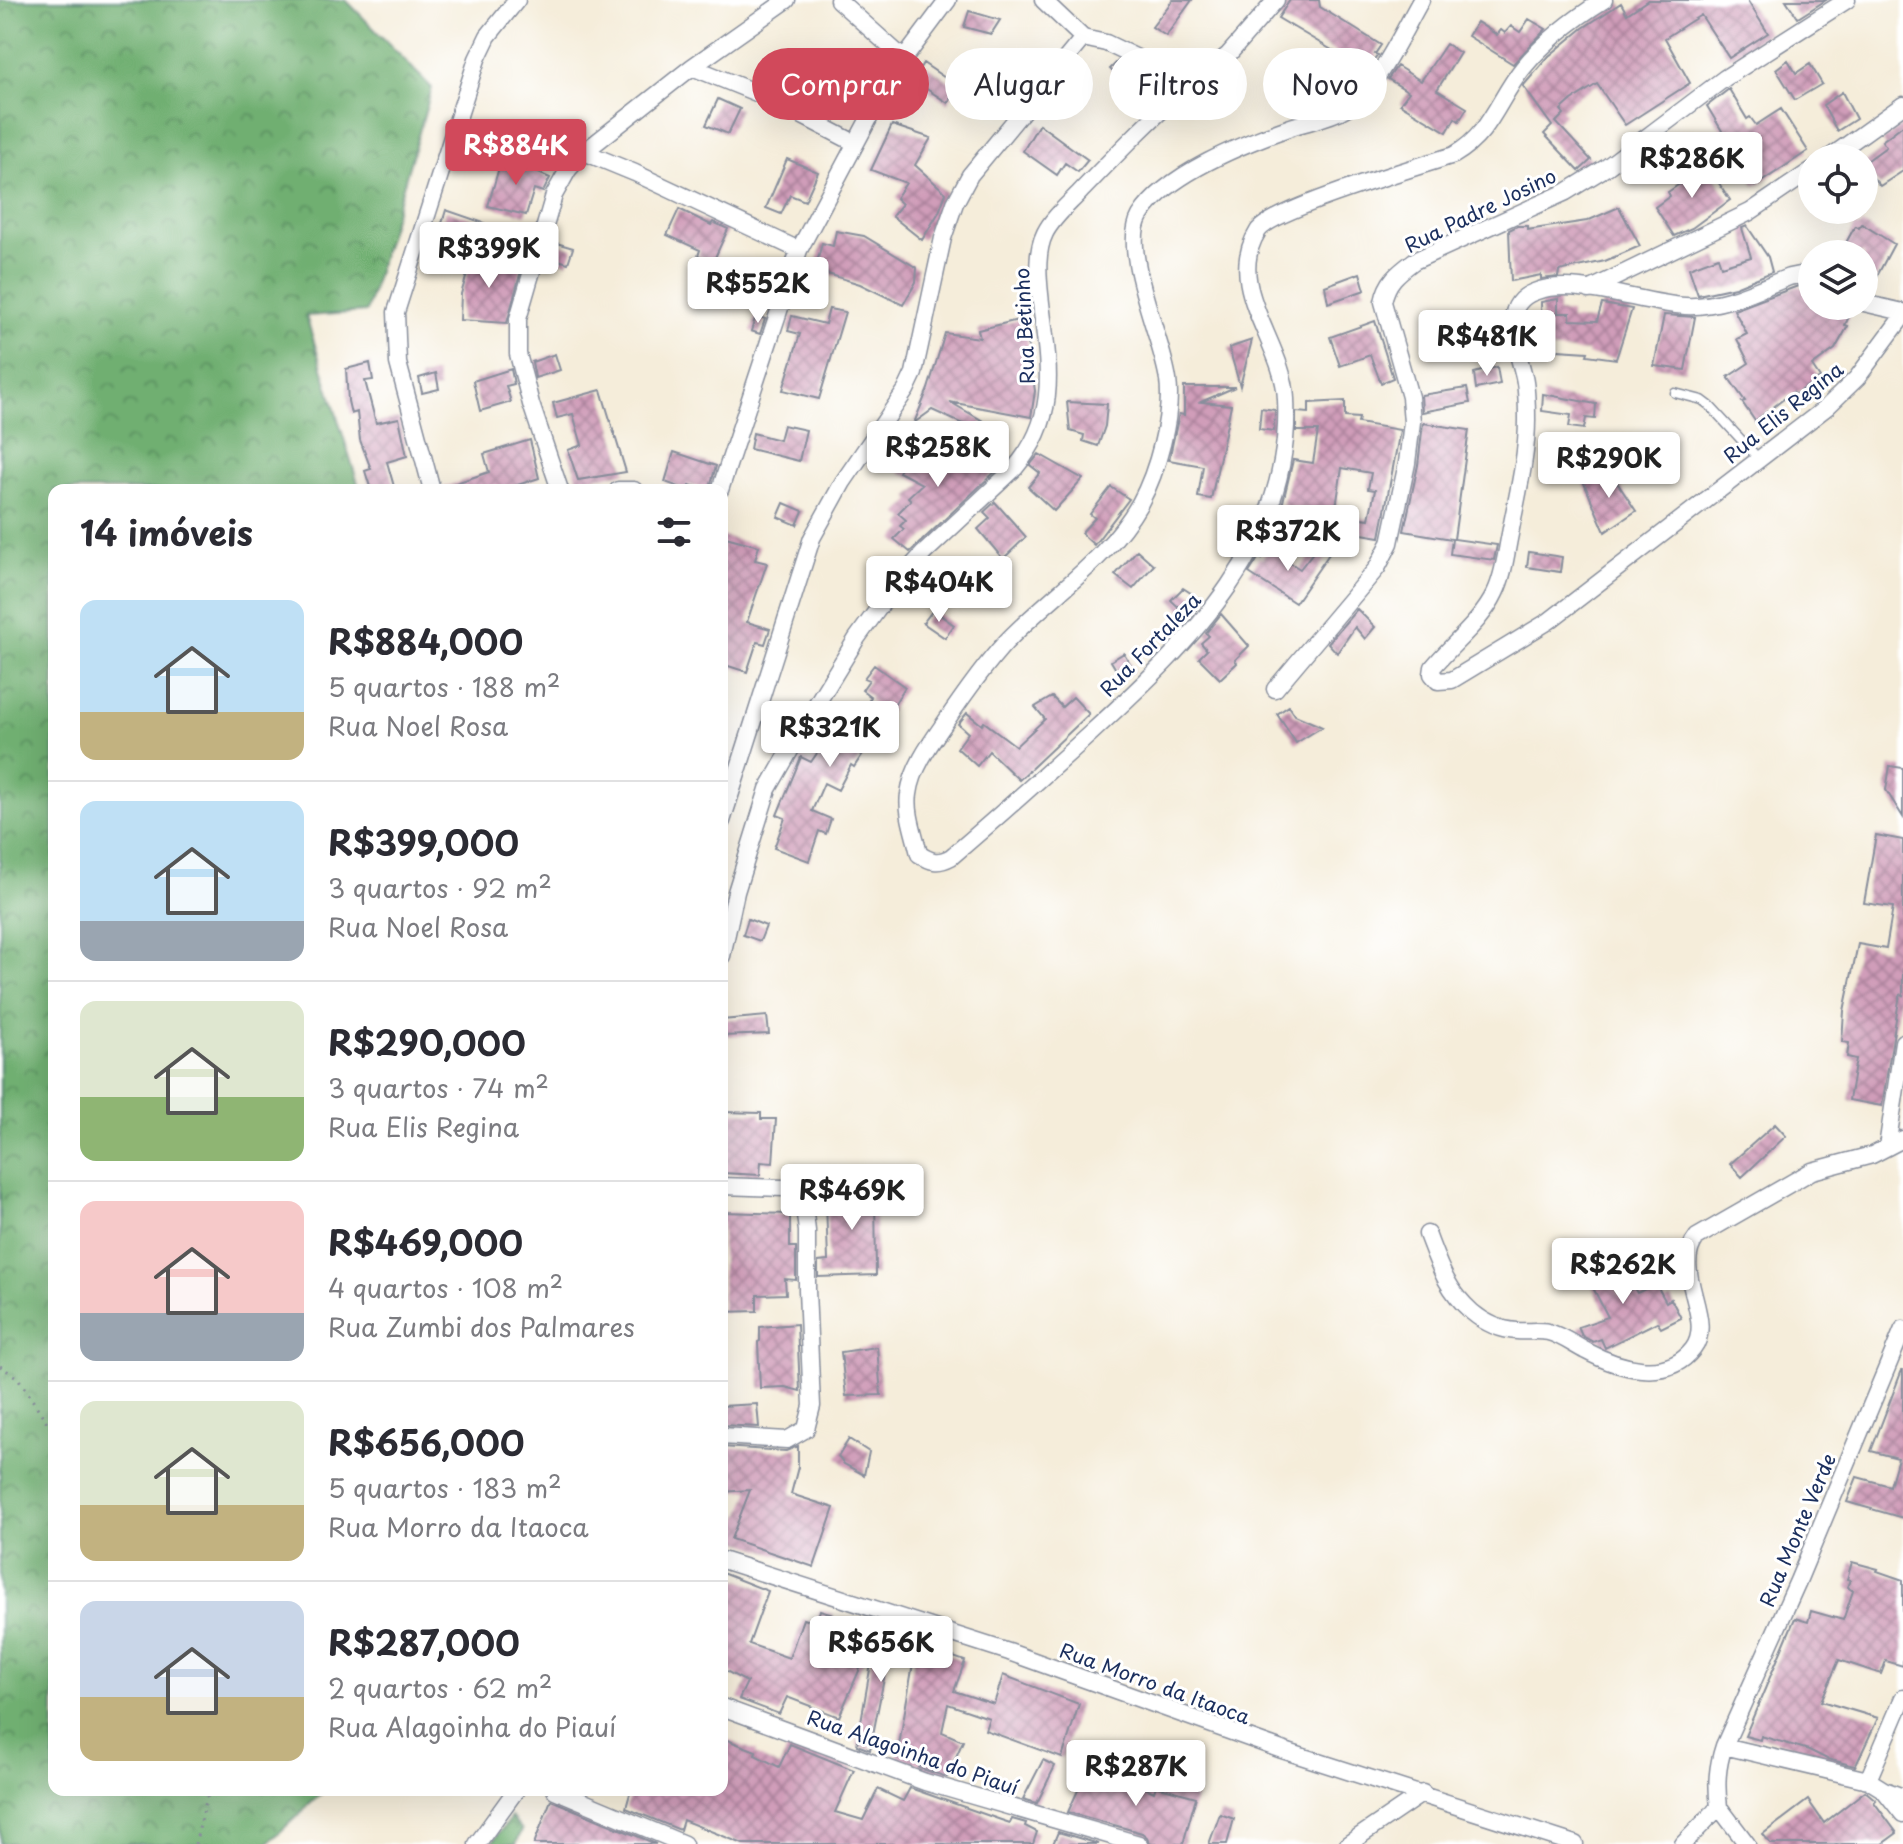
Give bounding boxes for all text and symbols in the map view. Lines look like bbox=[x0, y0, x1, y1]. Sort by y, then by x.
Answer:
chip: Comprar bbox=[752, 48, 929, 120]
chip: Alugar bbox=[945, 48, 1093, 120]
chip: Filtros bbox=[1109, 48, 1247, 120]
chip: Novo bbox=[1263, 48, 1387, 120]
pin: R$884K bbox=[451, 119, 581, 187]
text: R$884K bbox=[463, 125, 569, 164]
pin: R$286K bbox=[1627, 132, 1757, 200]
text: R$286K bbox=[1639, 138, 1745, 177]
map controls bbox=[1798, 144, 1878, 320]
button: locate bbox=[1798, 144, 1878, 224]
street label: Rua Padre Josino bbox=[1399, 160, 1561, 260]
pin: R$399K bbox=[424, 222, 554, 290]
text: R$399K bbox=[438, 228, 540, 267]
button: layers bbox=[1798, 240, 1878, 320]
pin: R$552K bbox=[693, 257, 823, 325]
text: R$552K bbox=[706, 263, 810, 302]
street label: Rua Betinho bbox=[1006, 267, 1042, 385]
pin: R$481K bbox=[1422, 310, 1552, 378]
text: R$481K bbox=[1436, 316, 1538, 355]
street label: Rua Elis Regina bbox=[1716, 354, 1850, 470]
pin: R$258K bbox=[873, 421, 1003, 489]
text: R$258K bbox=[885, 427, 991, 466]
pin: R$290K bbox=[1544, 432, 1674, 500]
text: R$290K bbox=[1556, 438, 1662, 477]
pin: R$372K bbox=[1223, 505, 1353, 573]
text: 14 imóveis bbox=[80, 506, 253, 558]
icon: filters bbox=[652, 510, 696, 554]
text: R$372K bbox=[1235, 511, 1341, 550]
pin: R$404K bbox=[874, 556, 1004, 624]
text: R$404K bbox=[884, 562, 994, 601]
street label: Rua Fortaleza bbox=[1093, 585, 1208, 703]
text: R$884,000 bbox=[328, 615, 523, 667]
icon: home bbox=[144, 632, 240, 728]
text: 5 quartos · 188 m² bbox=[328, 667, 561, 706]
pin: R$321K bbox=[765, 701, 895, 769]
text: Rua Noel Rosa bbox=[328, 706, 508, 745]
text: R$321K bbox=[779, 707, 881, 746]
text: R$399,000 bbox=[328, 816, 519, 868]
icon: home bbox=[144, 833, 240, 929]
text: 3 quartos · 92 m² bbox=[328, 868, 552, 907]
text: Rua Noel Rosa bbox=[328, 907, 508, 946]
text: R$290,000 bbox=[328, 1016, 526, 1068]
icon: home bbox=[144, 1033, 240, 1129]
text: 3 quartos · 74 m² bbox=[328, 1068, 549, 1107]
text: Rua Elis Regina bbox=[328, 1107, 519, 1146]
pin: R$469K bbox=[787, 1164, 917, 1232]
text: R$469K bbox=[799, 1170, 905, 1209]
text: R$469,000 bbox=[328, 1216, 523, 1268]
icon: home bbox=[144, 1233, 240, 1329]
pin: R$262K bbox=[1558, 1238, 1688, 1306]
text: R$262K bbox=[1570, 1244, 1676, 1283]
text: 4 quartos · 108 m² bbox=[328, 1268, 563, 1307]
text: Rua Zumbi dos Palmares bbox=[328, 1307, 635, 1346]
text: R$656,000 bbox=[328, 1416, 525, 1468]
icon: home bbox=[144, 1433, 240, 1529]
street label: Rua Monte Verde bbox=[1751, 1449, 1843, 1611]
text: 5 quartos · 183 m² bbox=[328, 1468, 562, 1507]
text: Rua Morro da Itaoca bbox=[328, 1507, 589, 1546]
text: R$287,000 bbox=[328, 1616, 520, 1668]
pin: R$656K bbox=[816, 1616, 946, 1684]
text: R$656K bbox=[828, 1622, 934, 1661]
icon: home bbox=[144, 1633, 240, 1729]
street label: Rua Morro da Itaoca bbox=[1056, 1635, 1255, 1732]
text: 2 quartos · 62 m² bbox=[328, 1668, 552, 1707]
street label: Rua Alagoinha do Piauí bbox=[803, 1702, 1023, 1802]
text: Rua Alagoinha do Piauí bbox=[328, 1707, 616, 1746]
pin: R$287K bbox=[1071, 1740, 1201, 1808]
text: R$287K bbox=[1084, 1746, 1188, 1785]

